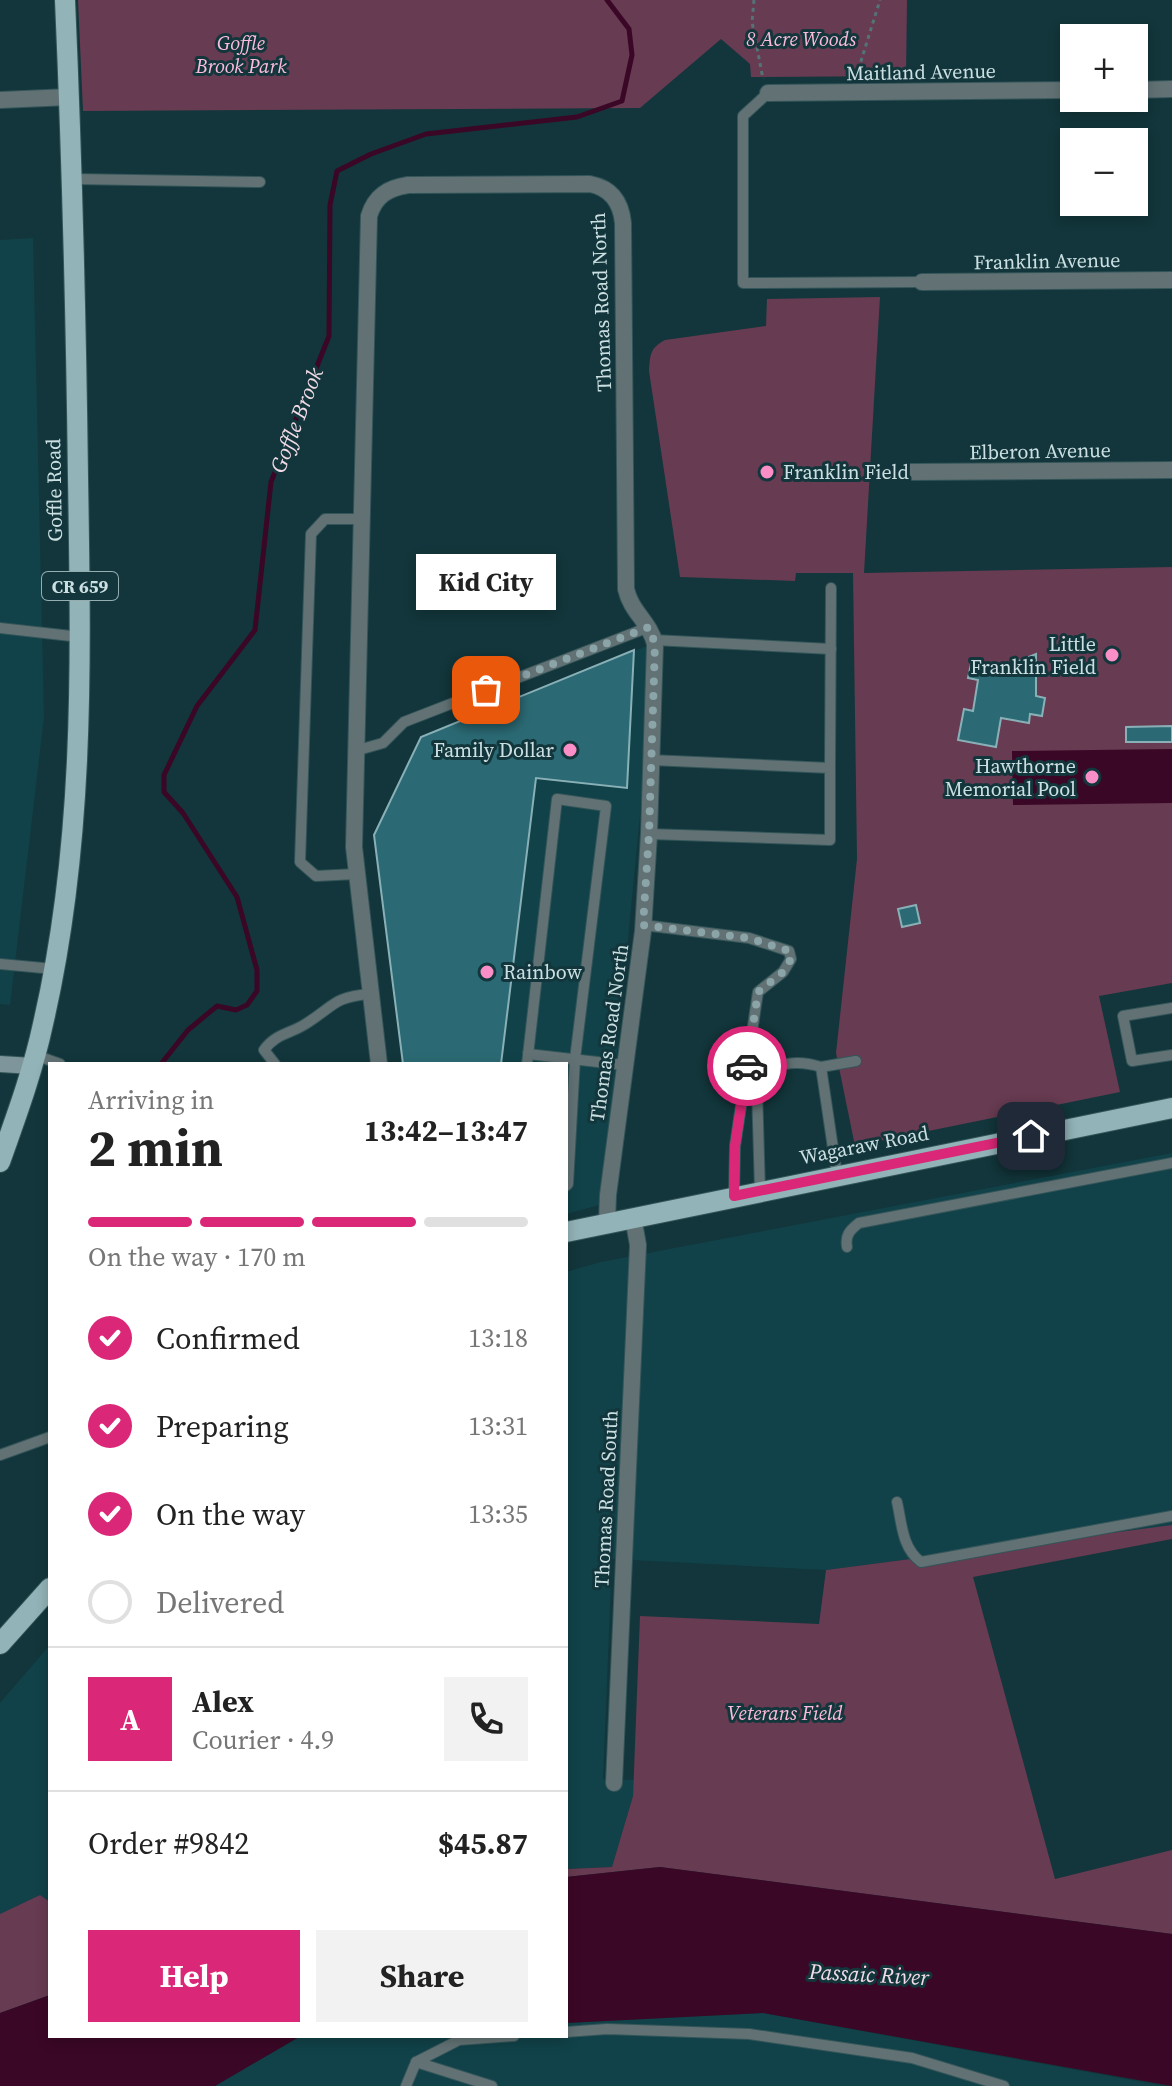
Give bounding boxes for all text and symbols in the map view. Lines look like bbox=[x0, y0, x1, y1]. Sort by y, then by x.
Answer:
map controls bbox=[1060, 24, 1148, 216]
button: + bbox=[1060, 24, 1148, 112]
park label: 8 Acre Woods bbox=[746, 25, 857, 53]
park label: Goffle Brook Park bbox=[194, 29, 287, 80]
street label: Maitland Avenue bbox=[846, 57, 996, 87]
button: − bbox=[1060, 128, 1148, 216]
street label: Thomas Road North bbox=[584, 212, 618, 392]
street label: Franklin Avenue bbox=[973, 246, 1121, 276]
water label: Goffle Brook bbox=[262, 362, 330, 477]
street label: Elberon Avenue bbox=[969, 436, 1111, 466]
street label: Goffle Road bbox=[39, 438, 69, 542]
place label: Franklin Field bbox=[783, 458, 910, 486]
marker: Franklin Field bbox=[758, 463, 776, 481]
callout: Kid City bbox=[416, 554, 556, 610]
text: Kid City bbox=[439, 564, 534, 600]
road number: CR 659 bbox=[42, 572, 118, 600]
place label: Little Franklin Field bbox=[970, 630, 1097, 681]
marker: Little Franklin Field bbox=[1103, 646, 1121, 664]
pin bbox=[452, 656, 520, 724]
icon: bag bbox=[464, 668, 508, 712]
place label: Family Dollar bbox=[433, 736, 555, 764]
marker: Family Dollar bbox=[561, 741, 579, 759]
place label: Hawthorne Memorial Pool bbox=[945, 752, 1076, 803]
marker: Hawthorne Memorial Pool bbox=[1083, 768, 1101, 786]
street label: Thomas Road North bbox=[583, 942, 635, 1124]
place label: Rainbow bbox=[503, 958, 583, 986]
marker: Rainbow bbox=[478, 963, 496, 981]
courier bbox=[707, 1026, 787, 1106]
icon: car bbox=[725, 1044, 769, 1088]
text: Arriving in bbox=[88, 1082, 214, 1118]
pin bbox=[997, 1102, 1065, 1170]
text: 13:42–13:47 bbox=[364, 1110, 528, 1151]
text: 2 min bbox=[88, 1112, 223, 1183]
icon: home bbox=[1009, 1114, 1053, 1158]
street label: Wagaraw Road bbox=[797, 1119, 932, 1171]
text: On the way · 170 m bbox=[88, 1239, 306, 1275]
icon: check bbox=[88, 1316, 132, 1360]
text: Confirmed bbox=[156, 1318, 300, 1359]
text: 13:18 bbox=[468, 1320, 528, 1356]
icon: check bbox=[88, 1404, 132, 1448]
text: Preparing bbox=[156, 1406, 289, 1447]
text: 13:31 bbox=[468, 1408, 528, 1444]
street label: Thomas Road South bbox=[587, 1409, 625, 1589]
icon: check bbox=[88, 1492, 132, 1536]
text: On the way bbox=[156, 1494, 305, 1535]
text: 13:35 bbox=[468, 1496, 528, 1532]
text: Delivered bbox=[156, 1582, 284, 1623]
button: phone bbox=[444, 1677, 528, 1761]
text: Alex bbox=[192, 1681, 254, 1722]
text: A bbox=[120, 1699, 140, 1740]
park label: Veterans Field bbox=[727, 1699, 843, 1727]
text: Courier · 4.9 bbox=[192, 1722, 334, 1758]
text: Order #9842 bbox=[88, 1823, 249, 1864]
text: $45.87 bbox=[438, 1823, 528, 1864]
button: Help bbox=[88, 1930, 300, 2022]
button: Share bbox=[316, 1930, 528, 2022]
water label: Passaic River bbox=[807, 1956, 931, 1992]

